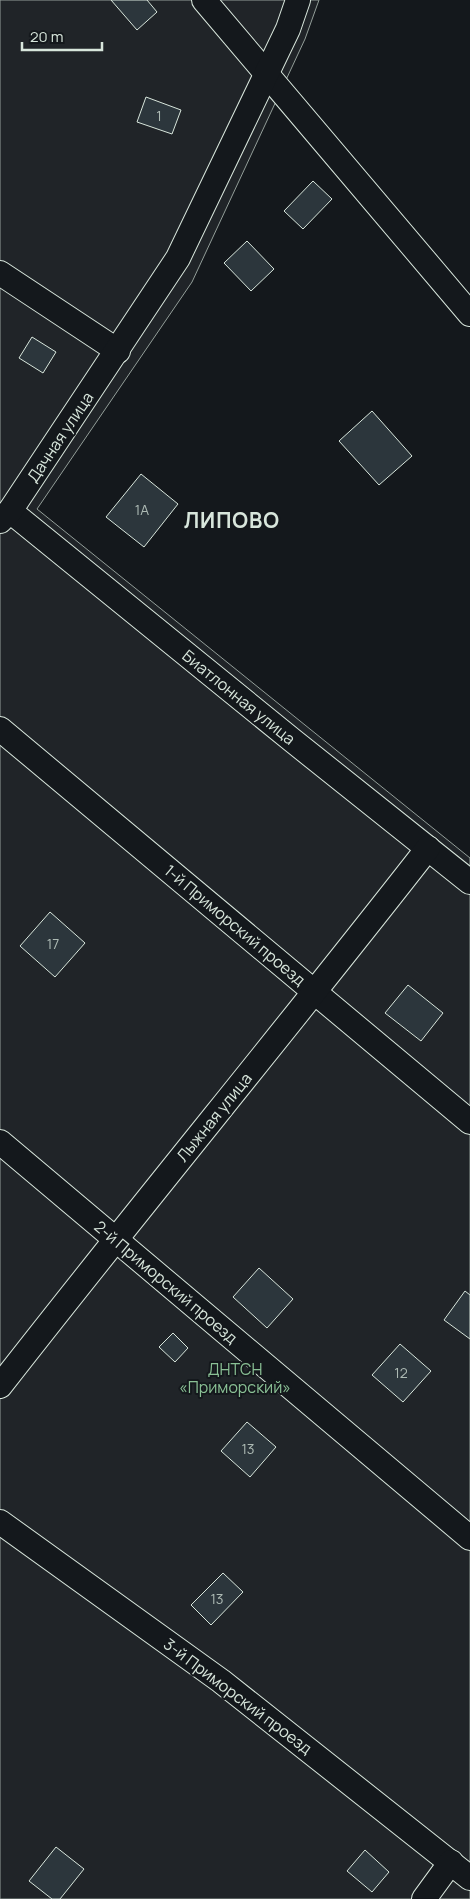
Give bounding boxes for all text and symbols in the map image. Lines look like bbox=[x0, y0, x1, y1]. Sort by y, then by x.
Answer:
scale bar bbox=[22, 20, 102, 52]
text: 20 m bbox=[30, 26, 63, 47]
house number: 1 bbox=[156, 106, 162, 125]
street label: Дачная улица bbox=[22, 387, 98, 487]
house number: 1А bbox=[135, 500, 149, 519]
district label: ЛИПОВО bbox=[184, 506, 280, 534]
street label: Биатлонная улица bbox=[178, 645, 300, 749]
street label: 1-й Приморский проезд bbox=[160, 859, 311, 991]
house number: 17 bbox=[47, 934, 59, 953]
street label: Лыжная улица bbox=[171, 1068, 257, 1166]
street label: 2-й Приморский проезд bbox=[90, 1215, 243, 1349]
park label: ДНТСН «Приморский» bbox=[179, 1358, 291, 1398]
house number: 12 bbox=[394, 1363, 408, 1382]
house number: 13 bbox=[241, 1439, 255, 1458]
house number: 13 bbox=[210, 1589, 224, 1608]
street label: 3-й Приморский проезд bbox=[159, 1633, 317, 1759]

